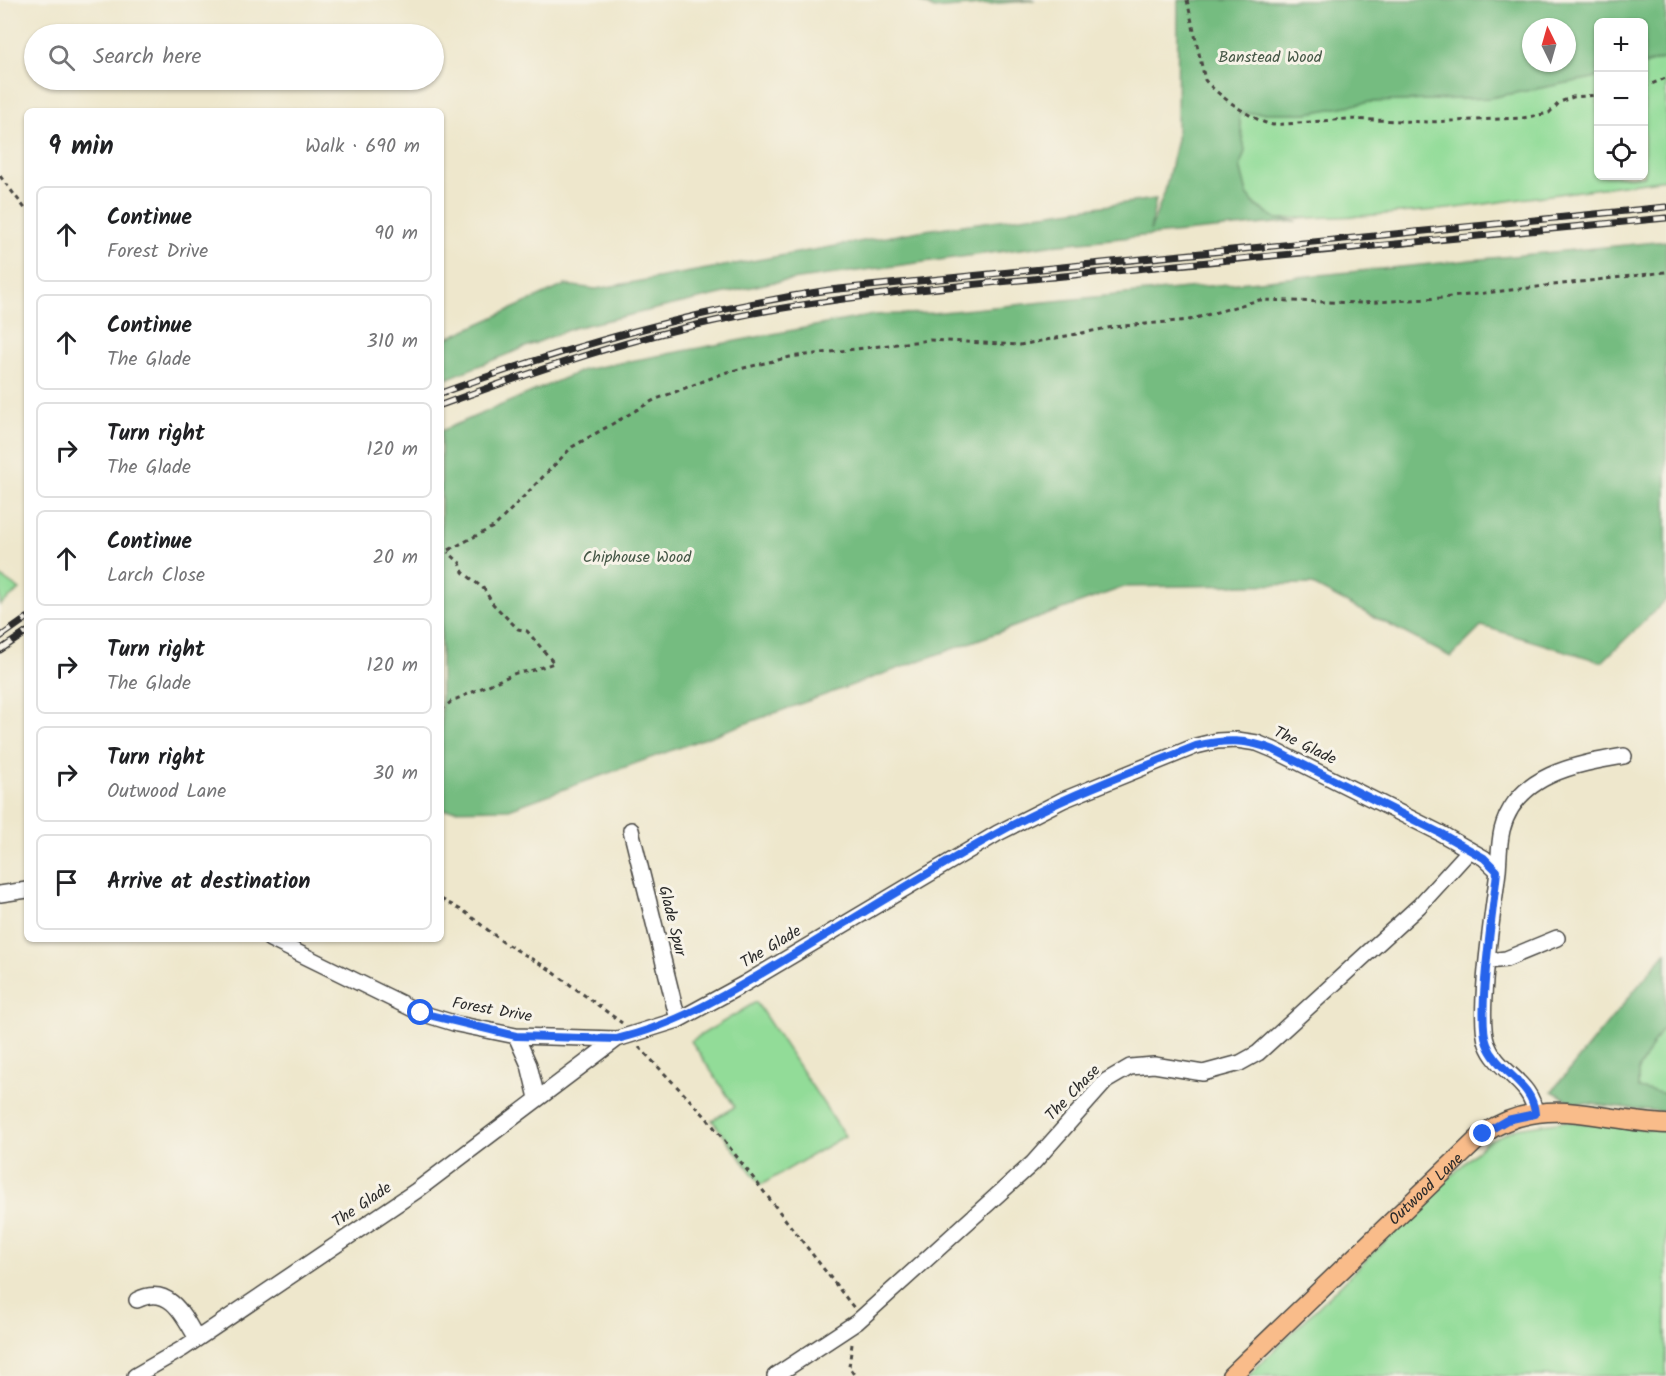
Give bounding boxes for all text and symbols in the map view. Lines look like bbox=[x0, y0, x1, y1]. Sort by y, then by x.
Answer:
north arrow bbox=[1522, 18, 1576, 72]
map controls bbox=[1594, 18, 1648, 180]
button: + bbox=[1594, 18, 1648, 72]
search box bbox=[24, 24, 444, 90]
text: Search here bbox=[93, 40, 201, 75]
icon: search bbox=[45, 41, 78, 74]
park label: Banstead Wood bbox=[1218, 45, 1323, 70]
button: − bbox=[1594, 72, 1648, 126]
text: 9 min bbox=[48, 126, 114, 168]
button: locate bbox=[1594, 126, 1648, 180]
text: Walk · 690 m bbox=[305, 131, 420, 163]
text: Continue bbox=[107, 201, 192, 236]
icon: ahead bbox=[50, 218, 83, 251]
text: 90 m bbox=[374, 218, 418, 250]
text: Forest Drive bbox=[107, 236, 208, 268]
text: Continue bbox=[107, 309, 192, 344]
icon: ahead bbox=[50, 326, 83, 359]
text: 310 m bbox=[366, 326, 418, 358]
text: The Glade bbox=[107, 344, 191, 376]
text: Turn right bbox=[107, 417, 205, 452]
icon: right bbox=[50, 434, 83, 467]
text: 120 m bbox=[366, 434, 418, 466]
text: The Glade bbox=[107, 452, 191, 484]
text: Continue bbox=[107, 525, 192, 560]
icon: ahead bbox=[50, 542, 83, 575]
text: 20 m bbox=[372, 542, 418, 574]
park label: Chiphouse Wood bbox=[583, 545, 692, 570]
text: Larch Close bbox=[107, 560, 205, 592]
text: Turn right bbox=[107, 633, 205, 668]
icon: right bbox=[50, 650, 83, 683]
text: 120 m bbox=[366, 650, 418, 682]
text: The Glade bbox=[107, 668, 191, 700]
street label: The Glade bbox=[1269, 720, 1341, 772]
text: Turn right bbox=[107, 741, 205, 776]
icon: right bbox=[50, 758, 83, 791]
text: 30 m bbox=[373, 758, 418, 790]
text: Outwood Lane bbox=[107, 776, 226, 808]
text: Arrive at destination bbox=[107, 865, 310, 900]
icon: arrive bbox=[50, 866, 83, 899]
street label: Glade Spur bbox=[651, 883, 693, 961]
street label: The Glade bbox=[736, 919, 806, 975]
street label: Forest Drive bbox=[450, 991, 534, 1029]
route start bbox=[407, 999, 433, 1025]
street label: The Chase bbox=[1040, 1059, 1106, 1127]
route end bbox=[1469, 1120, 1495, 1146]
street label: Outwood Lane bbox=[1383, 1147, 1469, 1231]
street label: The Glade bbox=[327, 1176, 397, 1234]

